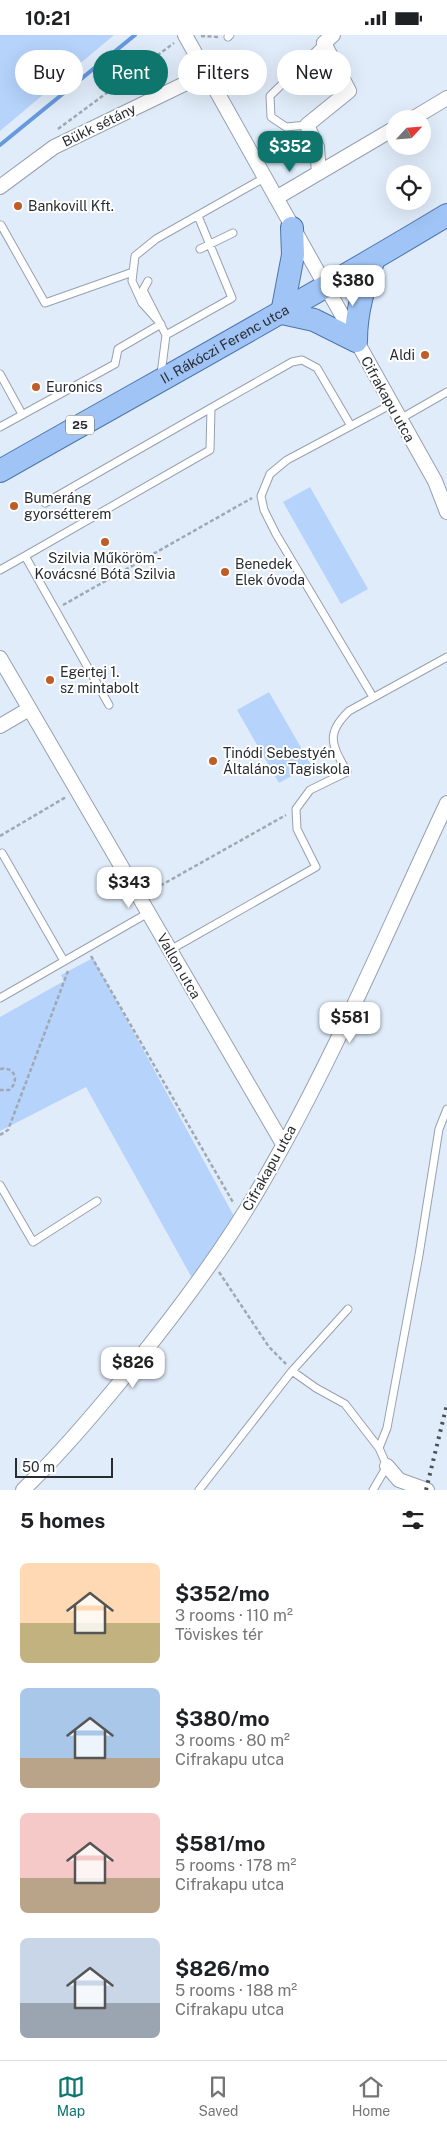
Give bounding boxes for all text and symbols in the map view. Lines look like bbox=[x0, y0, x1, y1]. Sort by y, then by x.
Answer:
text: 10:21 bbox=[25, 7, 71, 29]
chip: Buy bbox=[15, 50, 83, 95]
chip: Rent bbox=[93, 50, 168, 95]
chip: Filters bbox=[178, 50, 267, 95]
chip: New bbox=[277, 50, 351, 95]
street label: Bükk sétány bbox=[60, 100, 139, 150]
north arrow bbox=[386, 110, 431, 155]
map controls bbox=[386, 110, 431, 210]
pin: $352 bbox=[260, 131, 320, 173]
text: $352 bbox=[269, 137, 311, 156]
button: locate bbox=[386, 165, 431, 210]
place label: Bankovill Kft. bbox=[28, 198, 114, 214]
marker: Bankovill Kft. bbox=[12, 200, 24, 212]
pin: $380 bbox=[323, 265, 383, 307]
text: $380 bbox=[332, 271, 374, 290]
street label: II. Rákóczi Ferenc utca bbox=[158, 301, 292, 387]
place label: Aldi bbox=[389, 347, 415, 363]
marker: Aldi bbox=[419, 349, 431, 361]
street label: Cifrakapu utca bbox=[358, 353, 418, 445]
place label: Euronics bbox=[46, 379, 102, 395]
marker: Euronics bbox=[30, 381, 42, 393]
road number: 25 bbox=[66, 415, 94, 435]
place label: Bumeráng gyorsétterem bbox=[24, 490, 111, 522]
marker: Bumeráng gyorsétterem bbox=[8, 500, 20, 512]
marker: Szilvia Műköröm - Kovácsné Bóta Szilvia bbox=[99, 536, 111, 548]
place label: Szilvia Műköröm - Kovácsné Bóta Szilvia bbox=[35, 550, 175, 582]
place label: Benedek Elek óvoda bbox=[235, 556, 305, 588]
marker: Benedek Elek óvoda bbox=[219, 566, 231, 578]
place label: Egertej 1. sz mintabolt bbox=[60, 664, 139, 696]
marker: Egertej 1. sz mintabolt bbox=[44, 674, 56, 686]
place label: Tinódi Sebestyén Általános Tagiskola bbox=[223, 745, 350, 777]
marker: Tinódi Sebestyén Általános Tagiskola bbox=[207, 755, 219, 767]
pin: $343 bbox=[99, 867, 159, 909]
text: $343 bbox=[108, 873, 150, 892]
street label: Vallon utca bbox=[154, 931, 204, 1001]
pin: $581 bbox=[320, 1001, 380, 1044]
text: $581 bbox=[330, 1008, 370, 1027]
street label: Cifrakapu utca bbox=[239, 1122, 299, 1214]
pin: $826 bbox=[103, 1347, 163, 1389]
text: $826 bbox=[112, 1353, 154, 1372]
scale bar bbox=[15, 1455, 112, 1478]
text: 50 m bbox=[22, 1459, 55, 1475]
icon: filters bbox=[399, 1506, 427, 1534]
text: 5 homes bbox=[20, 1508, 105, 1533]
text: $352/mo bbox=[175, 1581, 270, 1606]
icon: home bbox=[60, 1583, 120, 1643]
text: 3 rooms · 110 m² bbox=[175, 1606, 293, 1625]
text: Töviskes tér bbox=[175, 1625, 263, 1644]
text: $380/mo bbox=[175, 1706, 270, 1731]
icon: home bbox=[60, 1708, 120, 1768]
text: 3 rooms · 80 m² bbox=[175, 1731, 290, 1750]
text: Cifrakapu utca bbox=[175, 1750, 284, 1769]
text: $581/mo bbox=[175, 1831, 265, 1856]
icon: home bbox=[60, 1833, 120, 1893]
text: 5 rooms · 178 m² bbox=[175, 1856, 296, 1875]
text: Cifrakapu utca bbox=[175, 1875, 284, 1894]
text: $826/mo bbox=[175, 1956, 269, 1981]
icon: home bbox=[60, 1958, 120, 2018]
text: 5 rooms · 188 m² bbox=[175, 1981, 297, 2000]
text: Cifrakapu utca bbox=[175, 2000, 284, 2019]
tab: Map bbox=[57, 2073, 85, 2119]
tab: Saved bbox=[198, 2073, 238, 2119]
tab: Home bbox=[352, 2073, 390, 2119]

